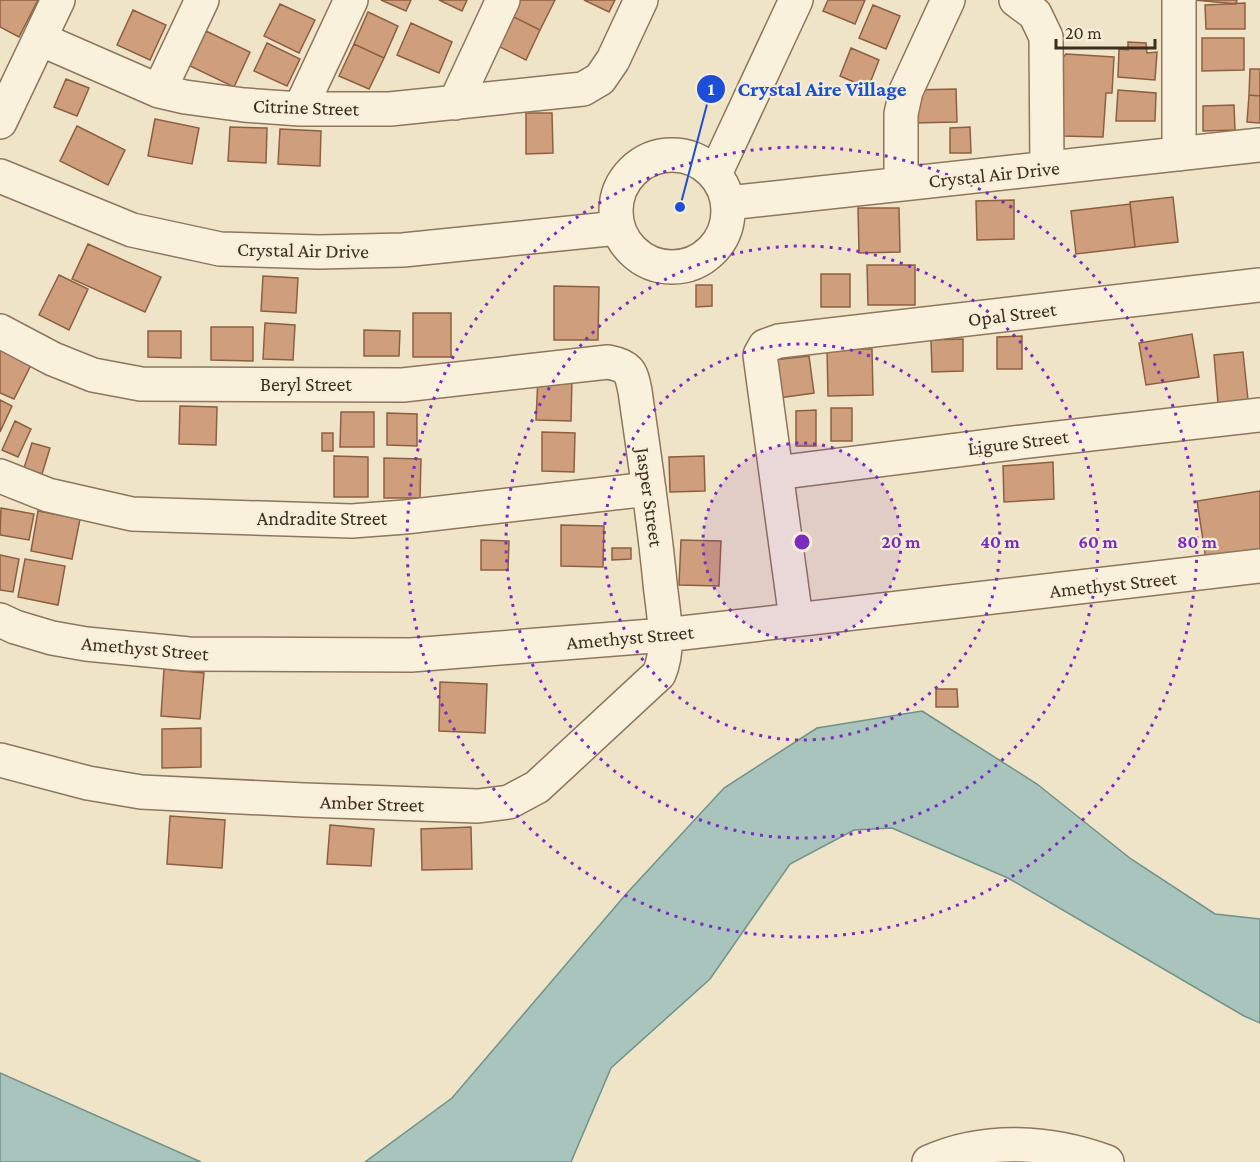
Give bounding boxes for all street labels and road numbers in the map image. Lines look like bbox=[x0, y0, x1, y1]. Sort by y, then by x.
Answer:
street label: Citrine Street bbox=[253, 94, 360, 120]
street label: Crystal Air Drive bbox=[927, 156, 1061, 193]
street label: Crystal Air Drive bbox=[237, 238, 369, 263]
street label: Opal Street bbox=[966, 298, 1058, 331]
street label: Beryl Street bbox=[260, 373, 352, 396]
street label: Ligure Street bbox=[966, 425, 1070, 460]
street label: Jasper Street bbox=[631, 444, 668, 549]
street label: Andradite Street bbox=[257, 507, 388, 529]
street label: Amethyst Street bbox=[1048, 566, 1178, 603]
street label: Amethyst Street bbox=[565, 620, 695, 655]
street label: Amethyst Street bbox=[80, 631, 210, 666]
street label: Amber Street bbox=[320, 790, 425, 816]

